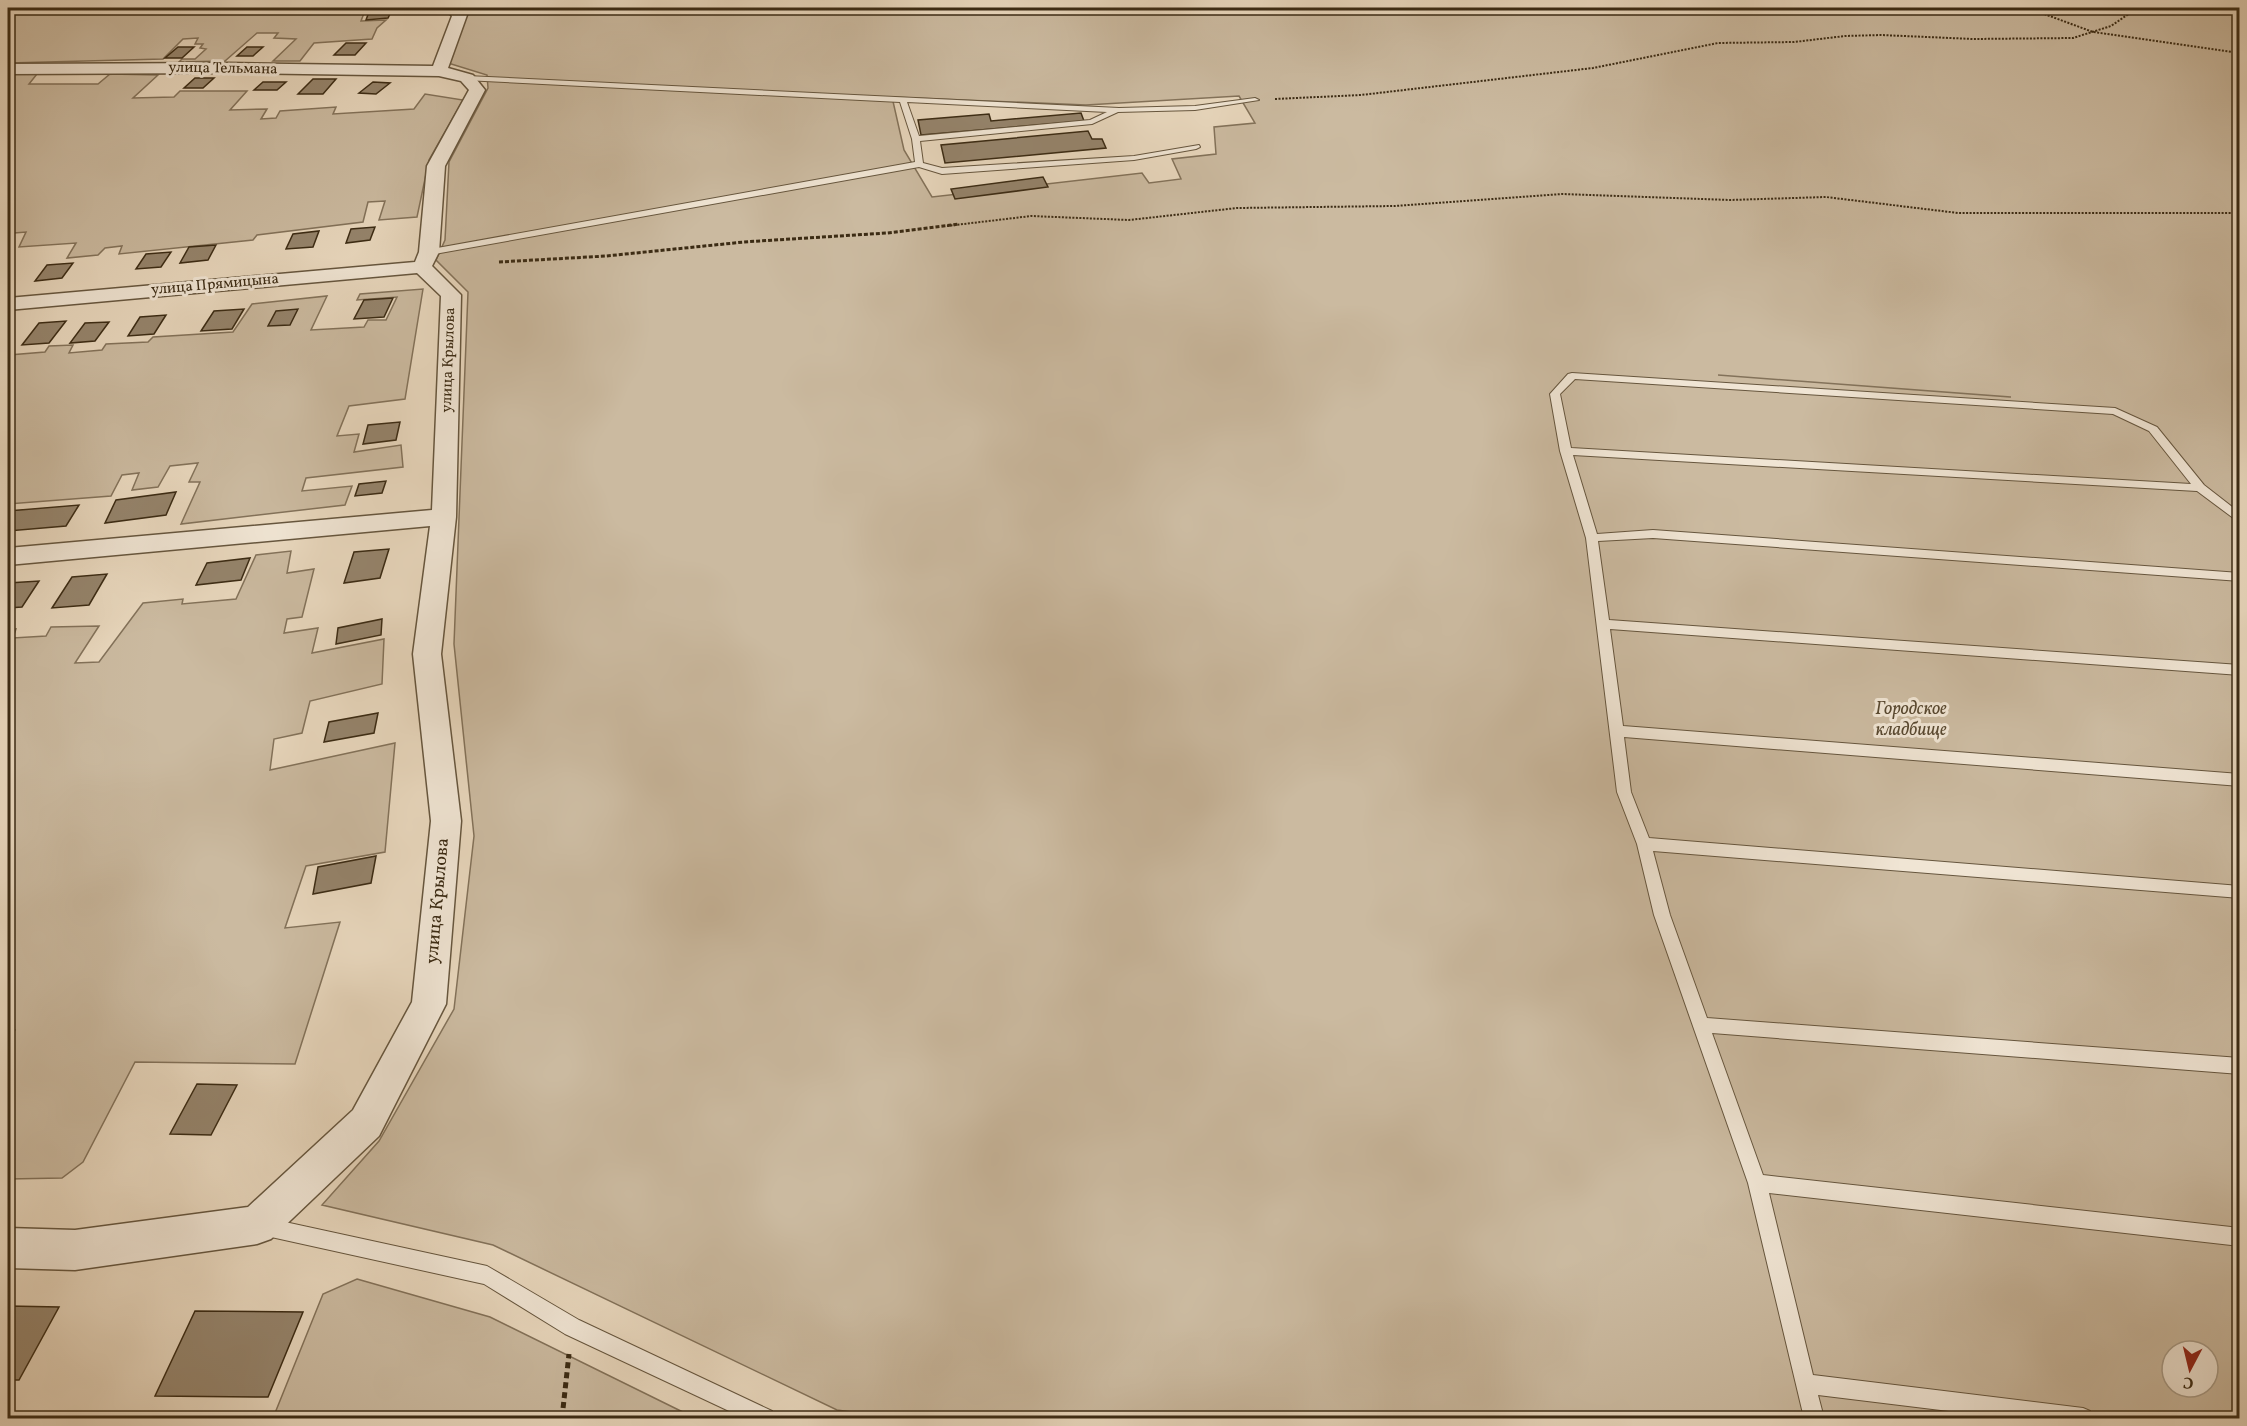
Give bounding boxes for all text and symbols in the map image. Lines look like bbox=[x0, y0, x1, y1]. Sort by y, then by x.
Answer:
street label: улица Тельмана bbox=[168, 58, 278, 80]
street label: улица Прямицына bbox=[150, 269, 280, 301]
street label: улица Крылова bbox=[437, 307, 461, 413]
park label: Городское кладбище bbox=[1875, 697, 1947, 743]
street label: улица Крылова bbox=[420, 837, 456, 965]
north arrow bbox=[2160, 1339, 2220, 1399]
text: С bbox=[2182, 1370, 2195, 1393]

